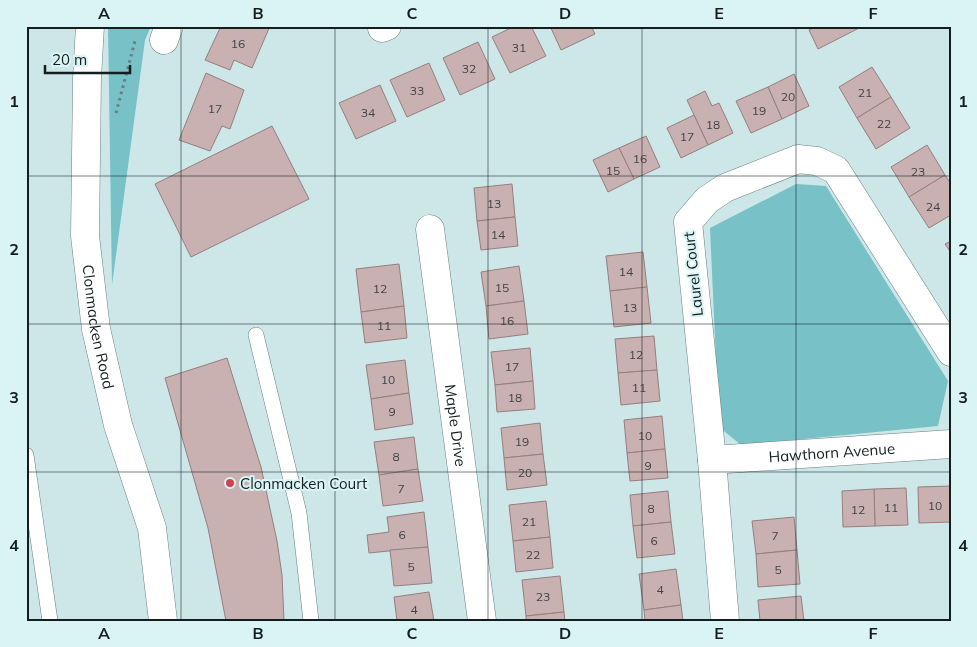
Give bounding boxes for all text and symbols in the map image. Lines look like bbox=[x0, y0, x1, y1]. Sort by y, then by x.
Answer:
text: A bbox=[98, 3, 110, 23]
text: B bbox=[252, 3, 264, 23]
text: C bbox=[407, 3, 418, 23]
text: D bbox=[559, 3, 571, 23]
text: E bbox=[714, 3, 724, 23]
text: F bbox=[868, 3, 878, 23]
house number: 16 bbox=[231, 36, 245, 51]
house number: 31 bbox=[512, 40, 526, 55]
scale bar bbox=[45, 42, 130, 74]
text: 20 m bbox=[52, 50, 87, 69]
house number: 32 bbox=[462, 61, 476, 76]
house number: 33 bbox=[410, 83, 424, 98]
house number: 21 bbox=[858, 85, 872, 100]
house number: 20 bbox=[781, 89, 795, 104]
text: 1 bbox=[9, 91, 19, 111]
text: 1 bbox=[958, 91, 968, 111]
house number: 17 bbox=[208, 101, 222, 116]
house number: 19 bbox=[752, 103, 766, 118]
house number: 34 bbox=[361, 105, 375, 120]
house number: 22 bbox=[877, 116, 891, 131]
house number: 18 bbox=[706, 117, 720, 132]
house number: 17 bbox=[680, 129, 694, 144]
house number: 16 bbox=[633, 151, 647, 166]
house number: 15 bbox=[606, 163, 620, 178]
house number: 23 bbox=[911, 164, 925, 179]
house number: 13 bbox=[487, 196, 501, 211]
house number: 24 bbox=[926, 199, 940, 214]
house number: 14 bbox=[491, 227, 505, 242]
street label: Laurel Court bbox=[679, 231, 707, 317]
text: 2 bbox=[9, 239, 19, 259]
text: 2 bbox=[958, 239, 968, 259]
street label: Clonmacken Road bbox=[79, 264, 119, 391]
house number: 14 bbox=[619, 264, 633, 279]
house number: 15 bbox=[495, 280, 509, 295]
house number: 12 bbox=[373, 281, 387, 296]
house number: 13 bbox=[623, 300, 637, 315]
house number: 16 bbox=[500, 313, 514, 328]
house number: 11 bbox=[377, 318, 391, 333]
house number: 12 bbox=[629, 347, 643, 362]
house number: 17 bbox=[505, 359, 519, 374]
house number: 10 bbox=[381, 372, 395, 387]
house number: 11 bbox=[632, 380, 646, 395]
street label: Maple Drive bbox=[441, 383, 471, 468]
text: 3 bbox=[9, 387, 19, 407]
text: 3 bbox=[958, 387, 968, 407]
house number: 18 bbox=[508, 390, 522, 405]
house number: 9 bbox=[388, 404, 396, 419]
house number: 10 bbox=[638, 428, 652, 443]
house number: 19 bbox=[515, 434, 529, 449]
street label: Hawthorn Avenue bbox=[768, 438, 896, 466]
house number: 8 bbox=[392, 449, 400, 464]
house number: 9 bbox=[644, 458, 652, 473]
house number: 20 bbox=[518, 465, 532, 480]
place label: Clonmacken Court bbox=[240, 474, 367, 493]
marker: Clonmacken Court bbox=[224, 477, 236, 489]
house number: 7 bbox=[397, 481, 405, 496]
house number: 10 bbox=[928, 498, 942, 513]
house number: 11 bbox=[884, 500, 898, 515]
house number: 8 bbox=[647, 501, 655, 516]
house number: 12 bbox=[851, 502, 865, 517]
house number: 21 bbox=[522, 514, 536, 529]
house number: 6 bbox=[398, 527, 406, 542]
house number: 7 bbox=[771, 528, 779, 543]
house number: 6 bbox=[650, 533, 658, 548]
text: 4 bbox=[9, 535, 19, 555]
text: 4 bbox=[958, 535, 968, 555]
house number: 22 bbox=[526, 547, 540, 562]
house number: 5 bbox=[407, 559, 415, 574]
house number: 5 bbox=[774, 562, 782, 577]
house number: 4 bbox=[656, 582, 664, 597]
house number: 23 bbox=[536, 589, 550, 604]
house number: 4 bbox=[410, 602, 418, 617]
text: A bbox=[98, 623, 110, 643]
text: B bbox=[252, 623, 264, 643]
text: C bbox=[407, 623, 418, 643]
text: D bbox=[559, 623, 571, 643]
text: E bbox=[714, 623, 724, 643]
text: F bbox=[868, 623, 878, 643]

